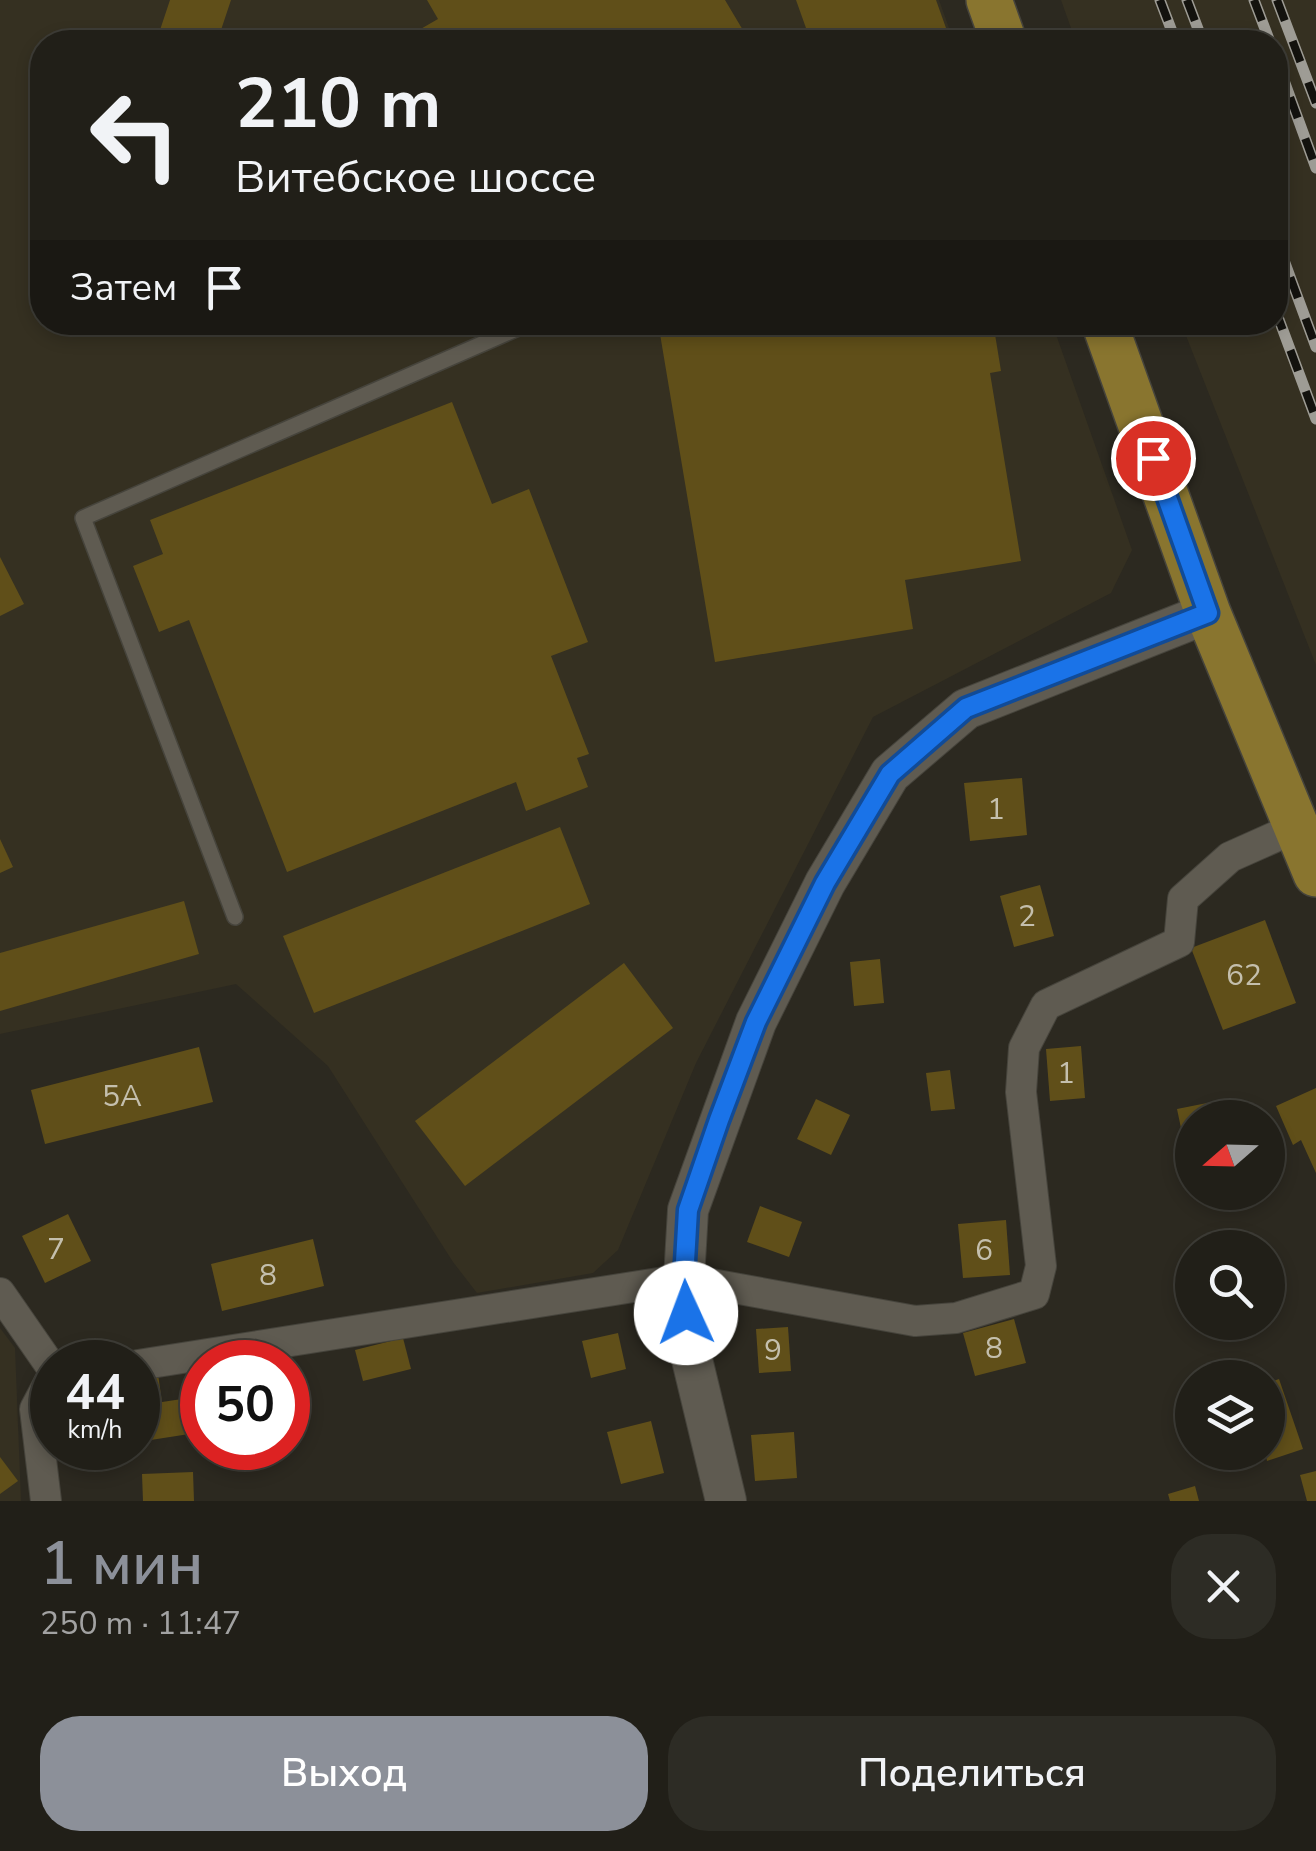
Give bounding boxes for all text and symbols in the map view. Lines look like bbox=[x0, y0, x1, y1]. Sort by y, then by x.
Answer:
text: 210 m bbox=[235, 56, 441, 152]
icon: left bbox=[70, 70, 200, 200]
text: Витебское шоссе bbox=[235, 147, 596, 208]
icon: arrive bbox=[197, 260, 252, 315]
text: Затем bbox=[70, 262, 177, 313]
pin bbox=[1111, 416, 1196, 501]
icon: arrive bbox=[1126, 431, 1181, 486]
house number: 1 bbox=[987, 789, 1005, 830]
house number: 2 bbox=[1018, 896, 1036, 937]
house number: 62 bbox=[1226, 955, 1262, 996]
house number: 1 bbox=[1057, 1053, 1075, 1094]
house number: 5А bbox=[102, 1076, 142, 1117]
north arrow bbox=[1175, 1100, 1285, 1210]
map controls bbox=[1175, 1100, 1285, 1470]
house number: 7 bbox=[47, 1229, 65, 1270]
house number: 6 bbox=[975, 1230, 993, 1271]
button: search bbox=[1175, 1230, 1285, 1340]
house number: 8 bbox=[259, 1255, 277, 1296]
position arrow bbox=[634, 1261, 738, 1365]
house number: 8 bbox=[985, 1328, 1003, 1369]
house number: 9 bbox=[764, 1330, 782, 1371]
speed limit sign: 50 bbox=[180, 1340, 310, 1470]
text: 44 bbox=[65, 1358, 125, 1427]
button: layers bbox=[1175, 1360, 1285, 1470]
text: km/h bbox=[67, 1413, 123, 1447]
text: 1 мин bbox=[40, 1523, 203, 1605]
button: close bbox=[1171, 1534, 1276, 1639]
text: 250 m · 11:47 bbox=[40, 1602, 241, 1645]
button: Выход bbox=[40, 1716, 648, 1831]
button: Поделиться bbox=[668, 1716, 1276, 1831]

